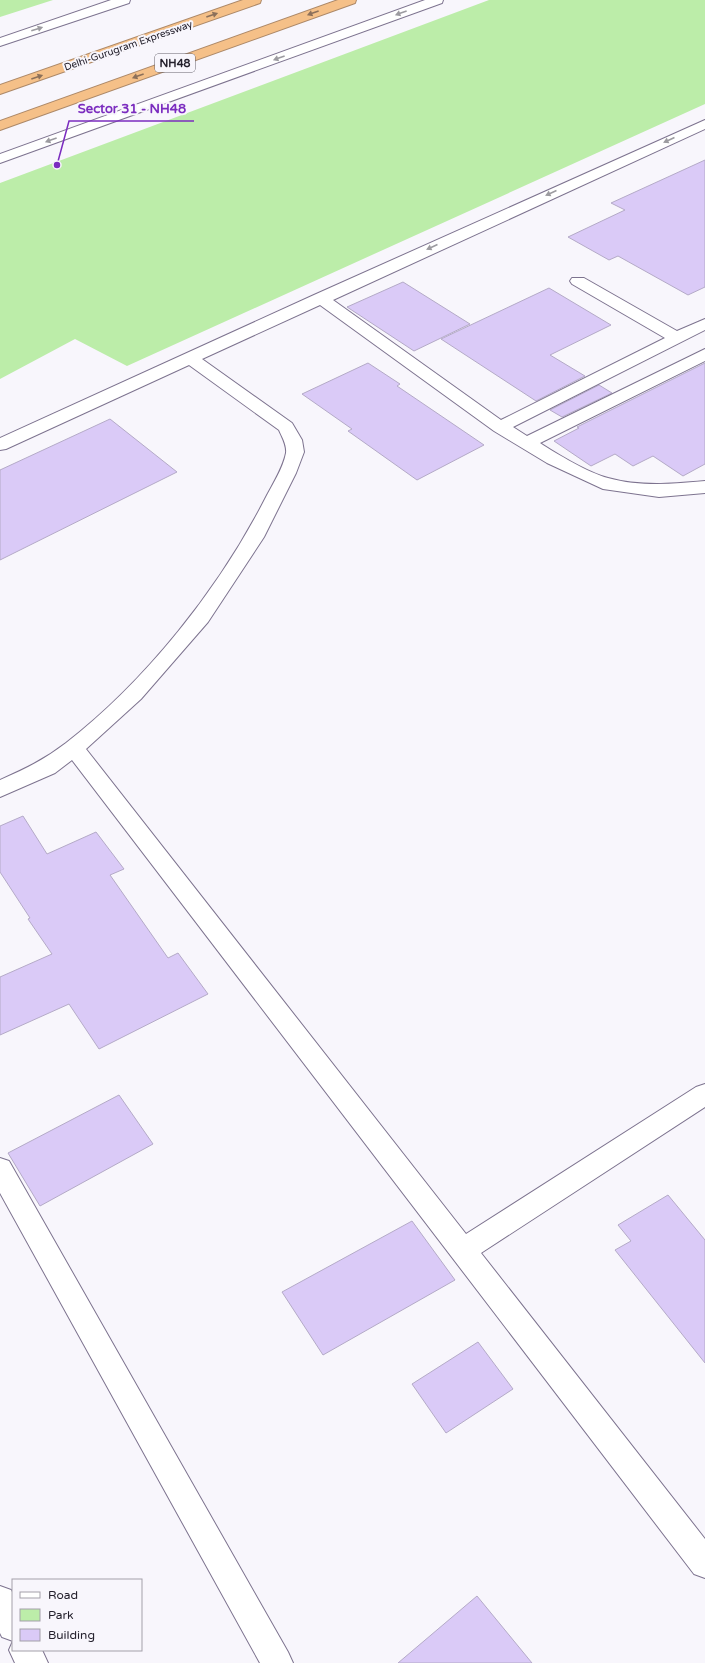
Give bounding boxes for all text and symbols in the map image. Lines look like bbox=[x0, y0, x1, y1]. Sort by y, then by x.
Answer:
one-way arrow bbox=[307, 11, 319, 17]
one-way arrow bbox=[394, 11, 406, 17]
one-way arrow bbox=[207, 12, 219, 18]
street label: Delhi-Gurugram Expressway bbox=[63, 18, 195, 74]
one-way arrow bbox=[31, 26, 43, 32]
road number: NH48 bbox=[155, 54, 195, 72]
one-way arrow bbox=[272, 55, 284, 61]
one-way arrow bbox=[31, 74, 43, 80]
one-way arrow bbox=[132, 74, 144, 80]
callout: Sector 31 - NH48 bbox=[69, 96, 194, 121]
text: Sector 31 - NH48 bbox=[78, 101, 186, 117]
one-way arrow bbox=[45, 137, 57, 143]
one-way arrow bbox=[664, 137, 675, 143]
one-way arrow bbox=[545, 190, 557, 197]
one-way arrow bbox=[427, 244, 438, 250]
legend bbox=[12, 1579, 142, 1651]
text: Road bbox=[48, 1588, 78, 1602]
text: Park bbox=[48, 1608, 74, 1622]
text: Building bbox=[48, 1628, 95, 1642]

